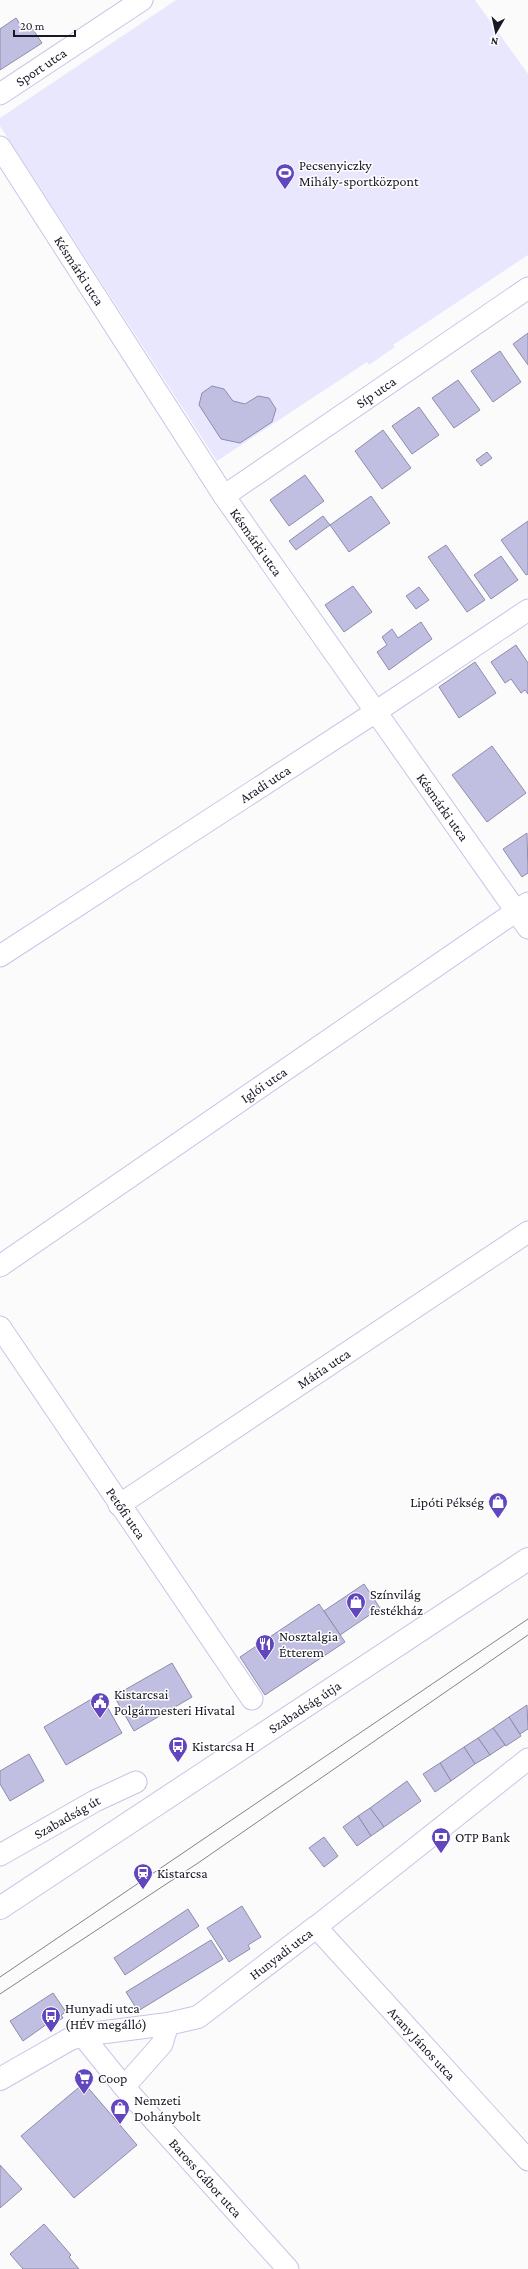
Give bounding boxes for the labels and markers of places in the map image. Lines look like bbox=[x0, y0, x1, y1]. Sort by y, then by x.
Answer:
place label: Pecsenyiczky Mihály-sportközpont bbox=[299, 157, 419, 189]
sports icon: Pecsenyiczky Mihály-sportközpont bbox=[274, 162, 296, 190]
shop icon: Lipóti Pékség bbox=[487, 1491, 509, 1519]
place label: Lipóti Pékség bbox=[410, 1494, 484, 1510]
place label: Színvilág festékház bbox=[370, 1586, 423, 1618]
shop icon: Színvilág festékház bbox=[345, 1591, 367, 1619]
place label: Nosztalgia Étterem bbox=[279, 1628, 339, 1660]
restaurant icon: Nosztalgia Étterem bbox=[254, 1633, 276, 1661]
place label: Kistarcsai Polgármesteri Hivatal bbox=[114, 1686, 235, 1718]
public building icon: Kistarcsai Polgármesteri Hivatal bbox=[89, 1691, 111, 1719]
bus stop icon: Kistarcsa H bbox=[167, 1735, 189, 1763]
place label: Kistarcsa H bbox=[192, 1738, 255, 1754]
bank icon: OTP Bank bbox=[430, 1826, 452, 1854]
place label: OTP Bank bbox=[455, 1829, 510, 1845]
station icon: Kistarcsa bbox=[132, 1862, 154, 1890]
place label: Kistarcsa bbox=[157, 1865, 208, 1881]
place label: Hunyadi utca (HÉV megálló) bbox=[65, 2000, 147, 2033]
bus stop icon: Hunyadi utca (HÉV megálló) bbox=[40, 2005, 62, 2033]
supermarket icon: Coop bbox=[73, 2067, 95, 2095]
place label: Coop bbox=[98, 2070, 127, 2086]
place label: Nemzeti Dohánybolt bbox=[134, 2092, 201, 2124]
shop icon: Nemzeti Dohánybolt bbox=[109, 2097, 131, 2125]

